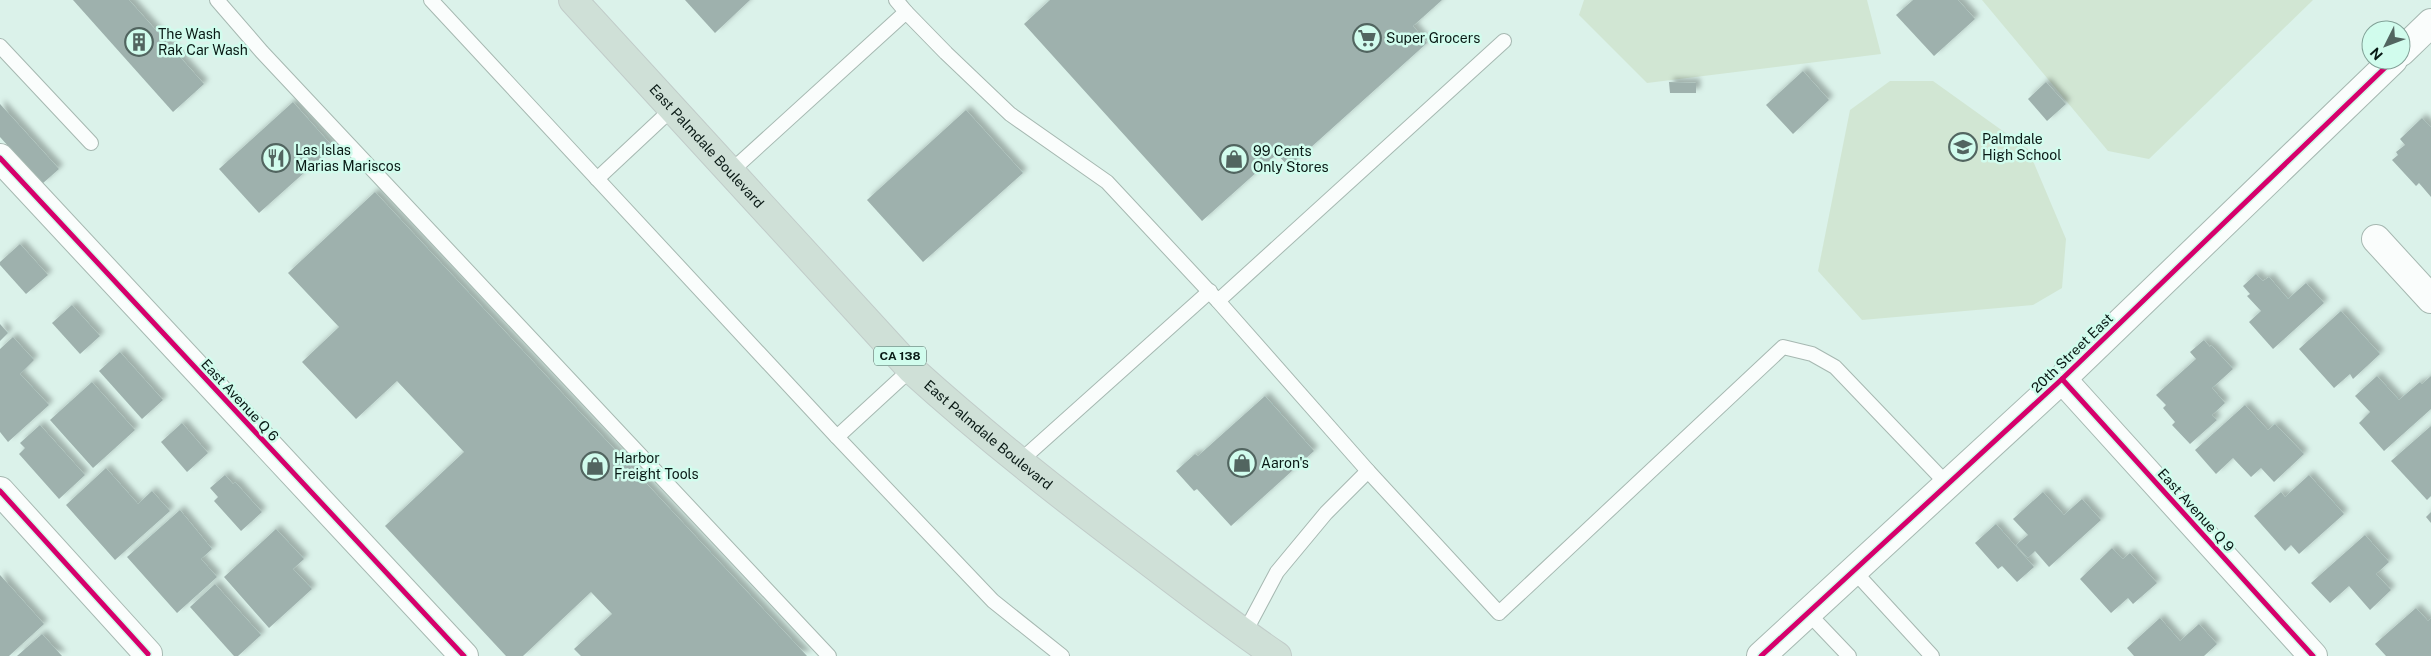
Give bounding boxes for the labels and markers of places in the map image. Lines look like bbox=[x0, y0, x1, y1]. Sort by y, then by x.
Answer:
supermarket icon: Super Grocers bbox=[1352, 23, 1382, 53]
place label: The Wash Rak Car Wash bbox=[158, 26, 248, 58]
building icon: The Wash Rak Car Wash bbox=[124, 27, 154, 57]
place label: Super Grocers bbox=[1386, 30, 1480, 46]
place label: Palmdale High School bbox=[1982, 131, 2061, 163]
school or university icon: Palmdale High School bbox=[1948, 132, 1978, 162]
place label: Las Islas Marias Mariscos bbox=[295, 142, 401, 174]
restaurant icon: Las Islas Marias Mariscos bbox=[261, 143, 291, 173]
place label: 99 Cents Only Stores bbox=[1253, 143, 1329, 175]
shop icon: 99 Cents Only Stores bbox=[1219, 144, 1249, 174]
shop icon: Aaron's bbox=[1227, 448, 1257, 478]
place label: Harbor Freight Tools bbox=[614, 450, 699, 482]
shop icon: Harbor Freight Tools bbox=[580, 451, 610, 481]
place label: Aaron's bbox=[1261, 455, 1309, 471]

